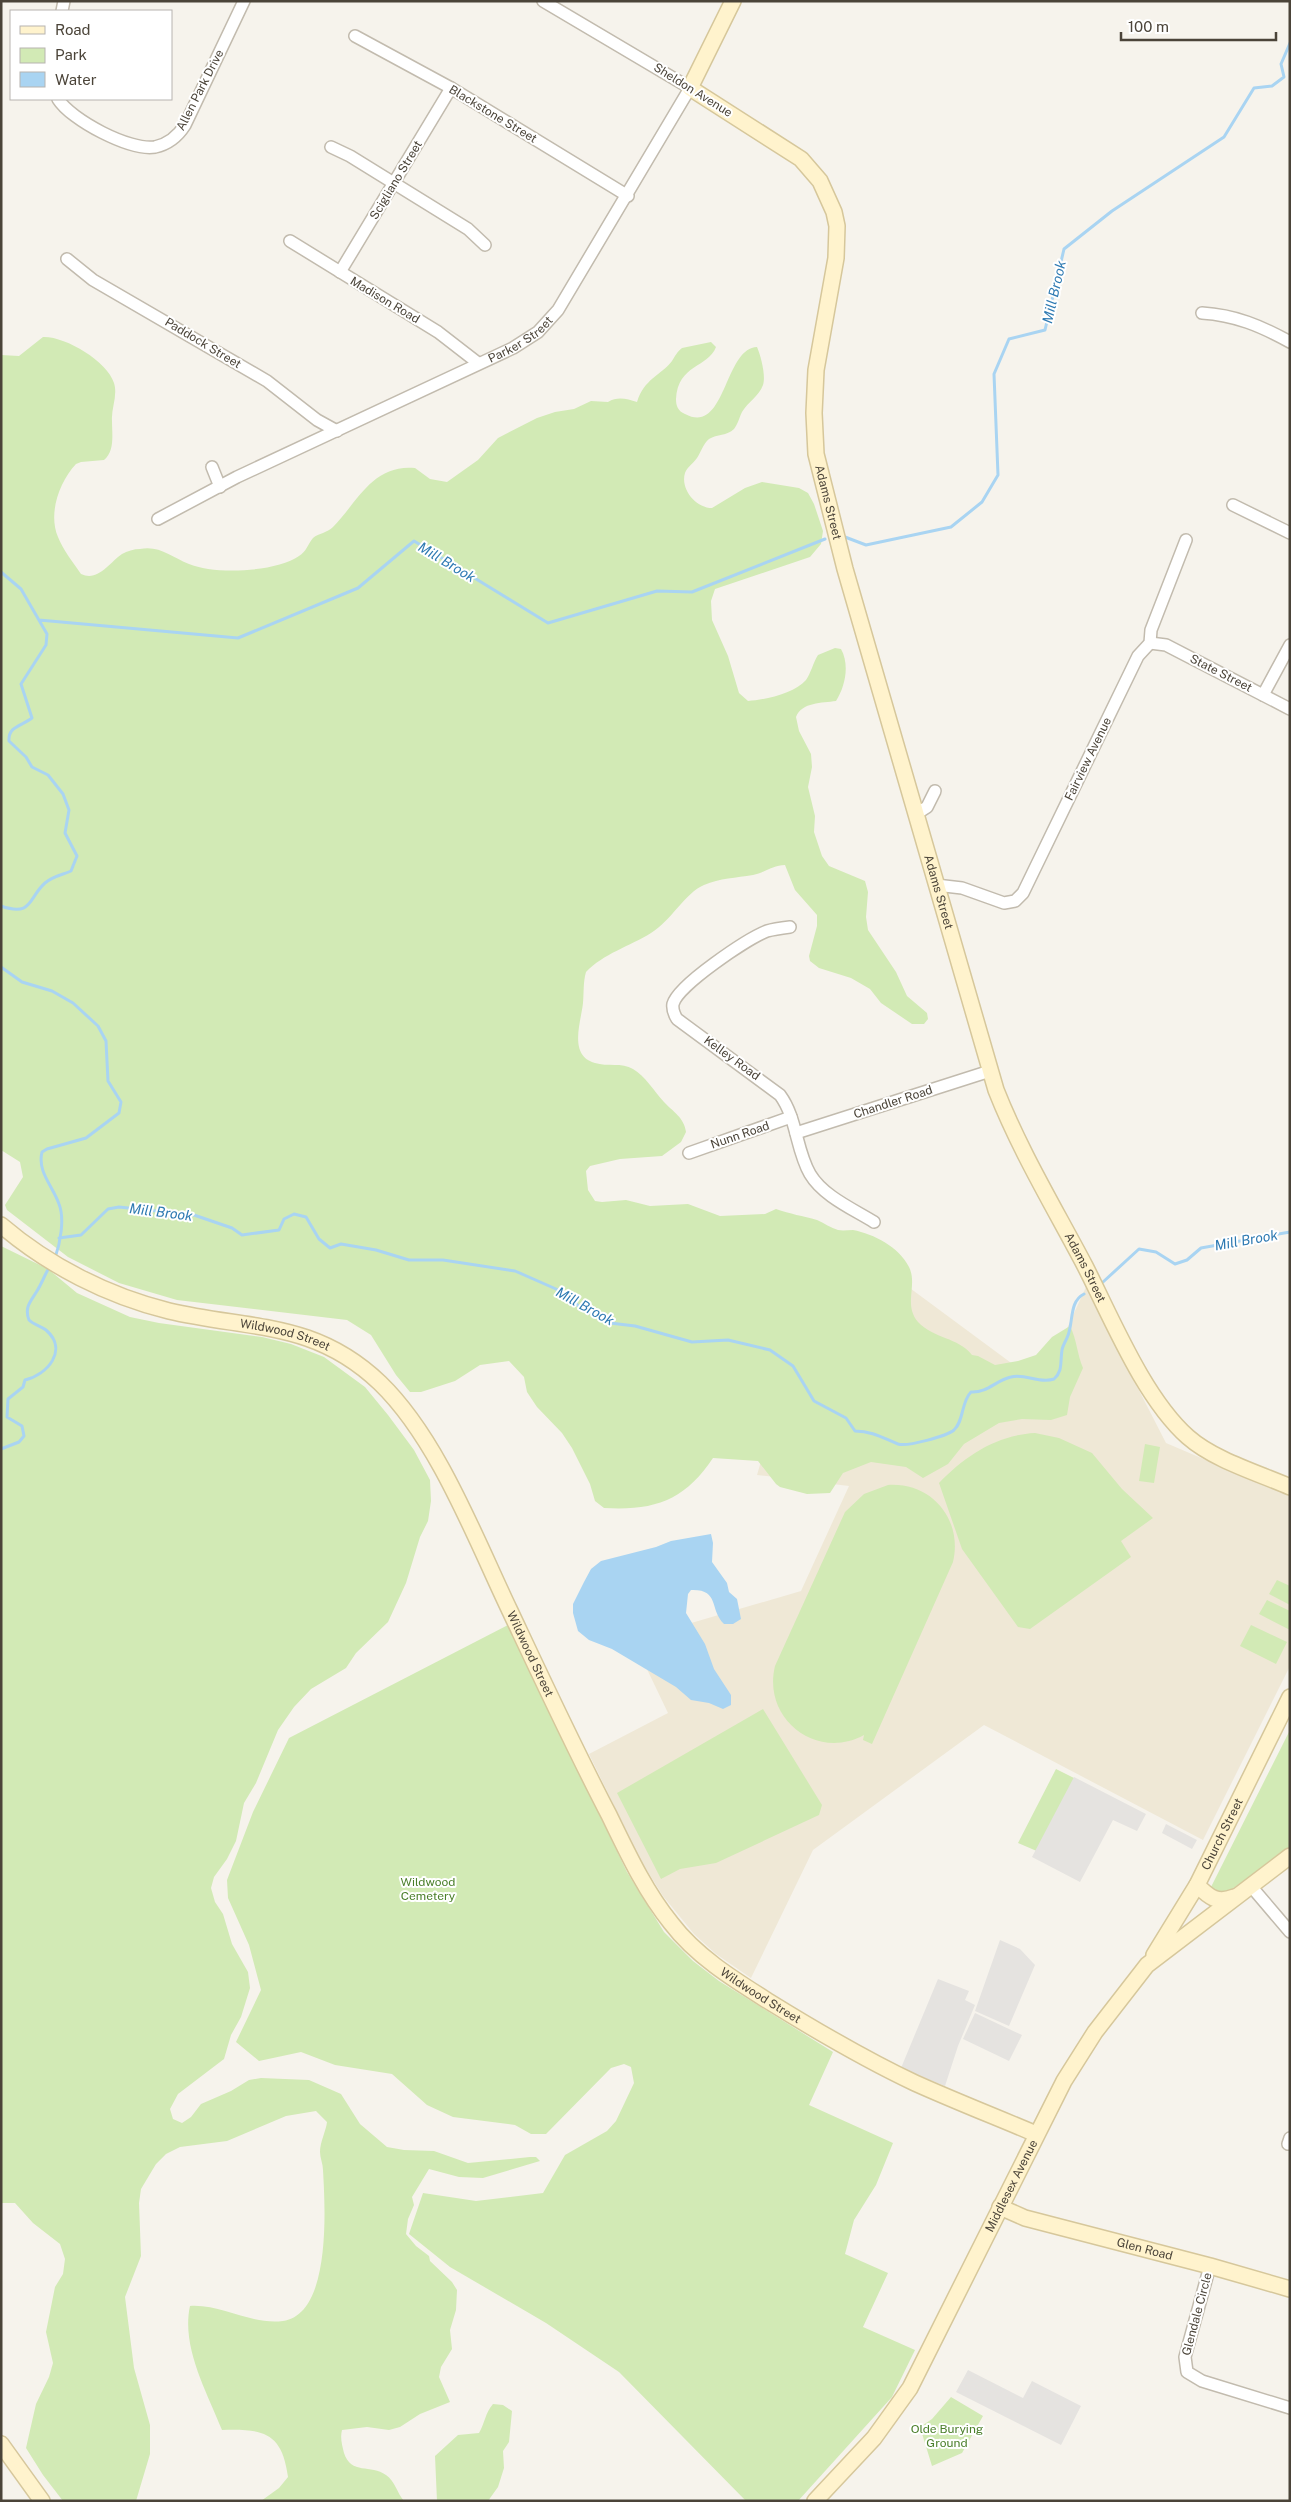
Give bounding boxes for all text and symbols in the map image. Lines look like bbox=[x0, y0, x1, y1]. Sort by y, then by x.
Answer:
legend bbox=[10, 10, 172, 100]
scale bar bbox=[1121, 10, 1276, 42]
text: 100 m bbox=[1128, 18, 1169, 35]
text: Road bbox=[55, 21, 91, 38]
text: Park bbox=[55, 46, 87, 63]
street label: Allen Park Drive bbox=[174, 47, 227, 133]
street label: Sheldon Avenue bbox=[651, 60, 735, 120]
text: Water bbox=[55, 71, 97, 88]
street label: Blackstone Street bbox=[446, 82, 540, 146]
street label: Scigliano Street bbox=[367, 138, 425, 222]
water label: Mill Brook bbox=[1039, 259, 1069, 325]
street label: Madison Road bbox=[348, 274, 422, 326]
street label: Parker Street bbox=[486, 313, 556, 366]
street label: Paddock Street bbox=[162, 315, 244, 371]
street label: Adams Street bbox=[812, 464, 844, 542]
water label: Mill Brook bbox=[415, 539, 479, 586]
street label: State Street bbox=[1188, 651, 1255, 695]
street label: Fairview Avenue bbox=[1062, 715, 1114, 803]
street label: Adams Street bbox=[921, 853, 956, 931]
street label: Kelley Road bbox=[701, 1033, 763, 1083]
street label: Chandler Road bbox=[852, 1083, 934, 1121]
street label: Nunn Road bbox=[709, 1118, 771, 1152]
water label: Mill Brook bbox=[128, 1200, 194, 1224]
water label: Mill Brook bbox=[1213, 1226, 1279, 1253]
street label: Adams Street bbox=[1061, 1230, 1109, 1305]
water label: Mill Brook bbox=[553, 1284, 617, 1329]
street label: Wildwood Street bbox=[239, 1316, 333, 1354]
street label: Wildwood Street bbox=[504, 1609, 557, 1699]
street label: Church Street bbox=[1199, 1796, 1246, 1872]
park label: Wildwood Cemetery bbox=[401, 1875, 456, 1903]
street label: Wildwood Street bbox=[717, 1965, 804, 2027]
street label: Middlesex Avenue bbox=[982, 2137, 1040, 2234]
street label: Glen Road bbox=[1115, 2235, 1174, 2263]
street label: Glendale Circle bbox=[1179, 2271, 1215, 2357]
park label: Olde Burying Ground bbox=[911, 2422, 983, 2450]

